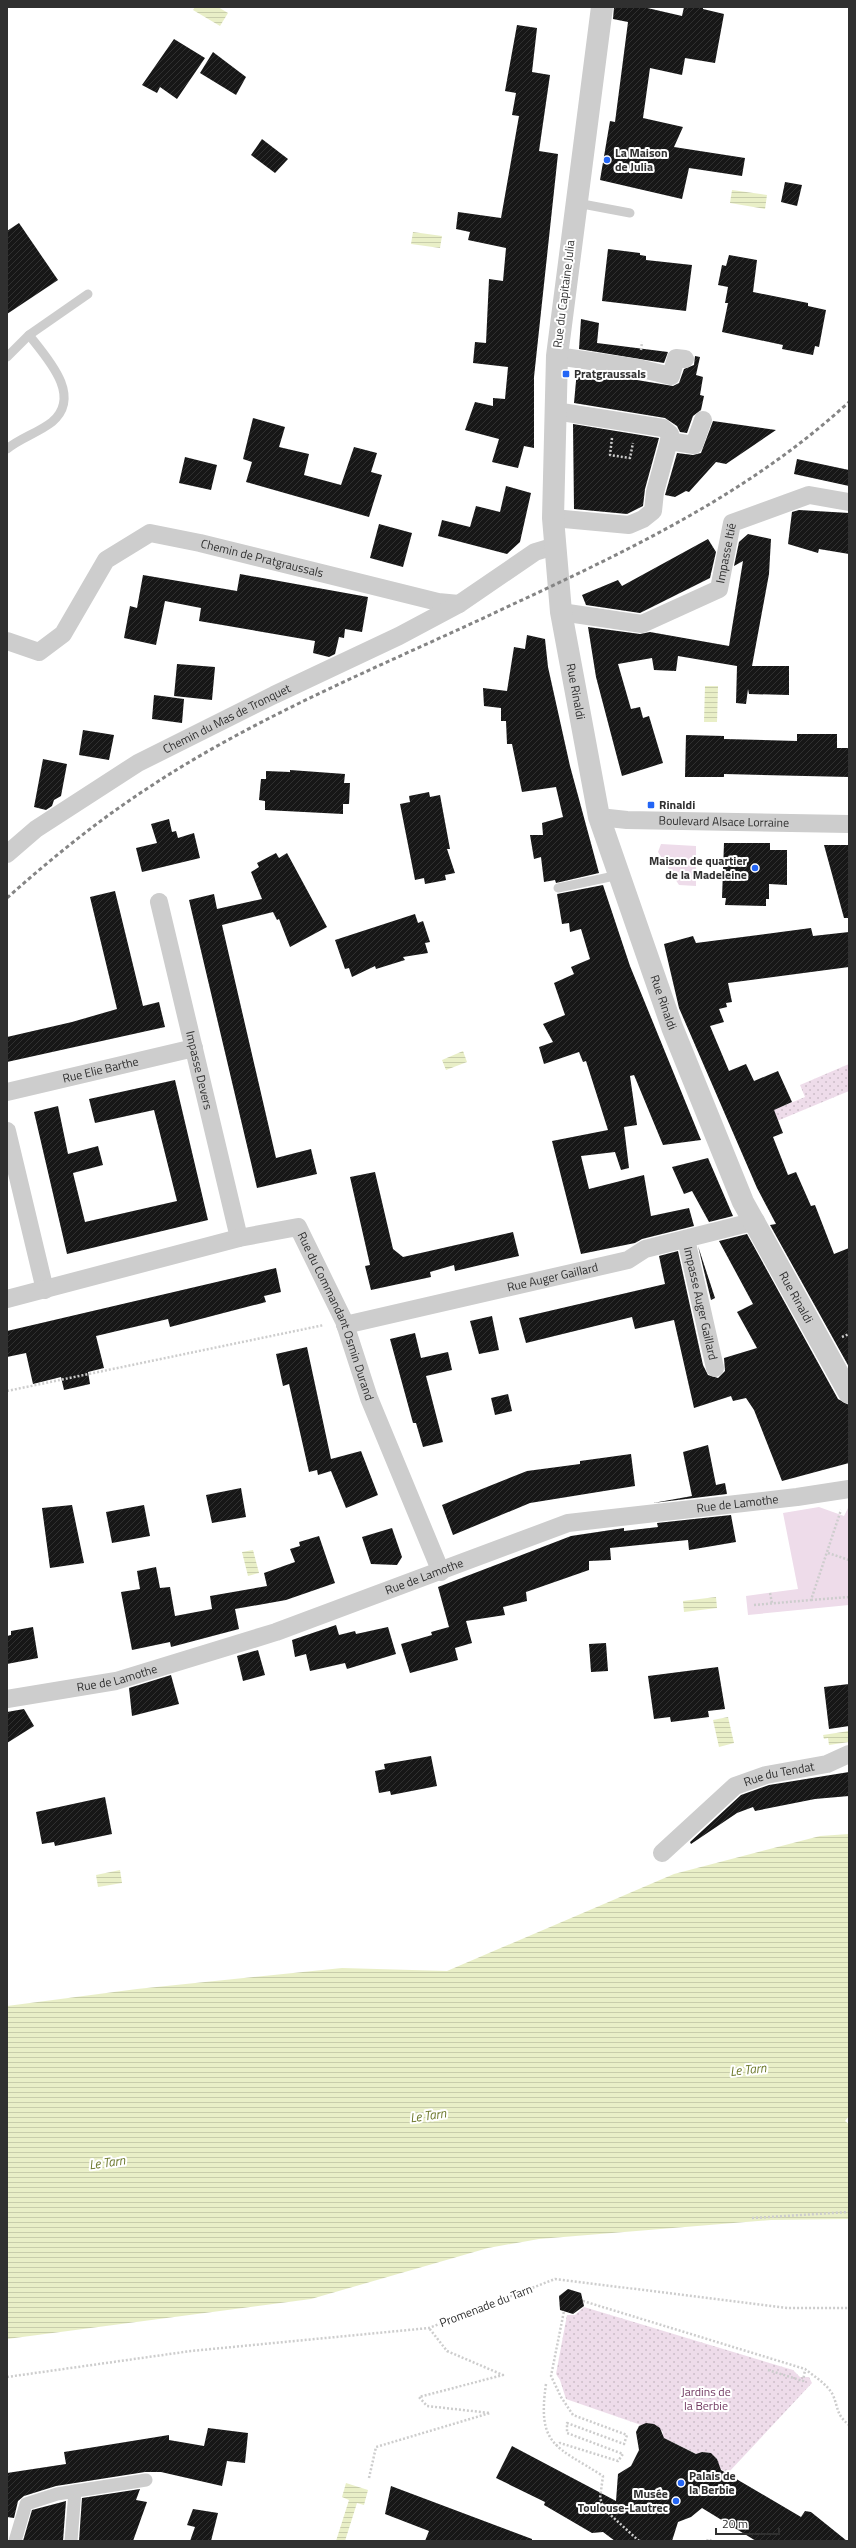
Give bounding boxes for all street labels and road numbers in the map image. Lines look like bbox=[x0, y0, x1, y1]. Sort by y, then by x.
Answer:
street label: Rue du Capitaine Julia bbox=[547, 239, 580, 349]
street label: Impasse Itié bbox=[710, 521, 741, 585]
street label: Chemin de Pratgraussals bbox=[199, 534, 326, 582]
street label: Rue Rinaldi bbox=[562, 662, 591, 721]
street label: Chemin du Mas de Tronquet bbox=[159, 678, 294, 758]
street label: Boulevard Alsace Lorraine bbox=[658, 811, 789, 832]
street label: Rue Rinaldi bbox=[646, 972, 682, 1032]
street label: Impasse Devers bbox=[181, 1029, 218, 1112]
street label: Rue Elie Barthe bbox=[60, 1051, 140, 1088]
street label: Rue du Commandant Osmin Durand bbox=[293, 1228, 379, 1403]
street label: Impasse Auger Gaillard bbox=[679, 1245, 723, 1362]
street label: Rue Auger Gaillard bbox=[505, 1257, 600, 1297]
street label: Rue Rinaldi bbox=[774, 1268, 818, 1327]
street label: Rue de Lamothe bbox=[695, 1489, 779, 1517]
street label: Rue de Lamothe bbox=[382, 1553, 466, 1600]
street label: Rue de Lamothe bbox=[75, 1659, 159, 1696]
street label: Rue du Tendat bbox=[741, 1756, 817, 1791]
street label: Promenade du Tarn bbox=[437, 2279, 535, 2332]

